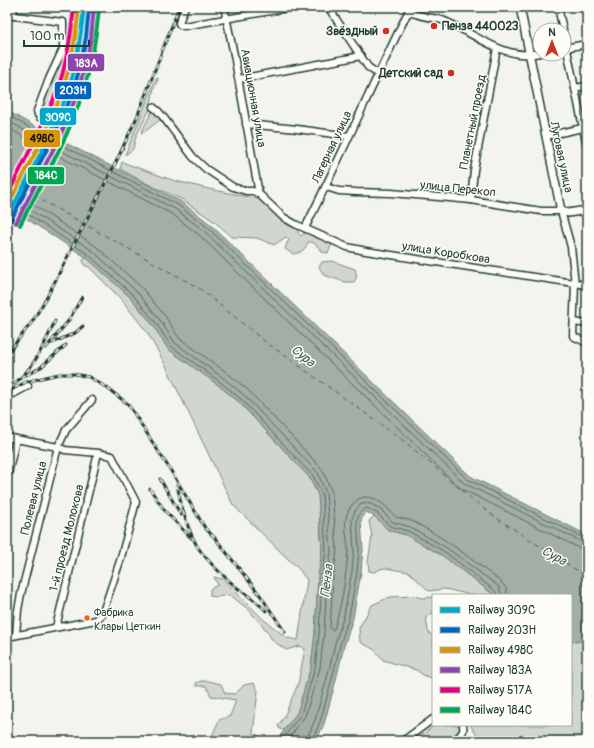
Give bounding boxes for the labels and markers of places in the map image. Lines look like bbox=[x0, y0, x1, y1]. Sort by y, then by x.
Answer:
place label: Пенза 440023 bbox=[442, 19, 519, 34]
marker: Пенза 440023 bbox=[429, 21, 439, 31]
place label: Звёздный bbox=[326, 24, 378, 39]
marker: Звёздный bbox=[381, 26, 391, 36]
place label: Детский сад bbox=[378, 66, 444, 81]
marker: Детский сад bbox=[446, 68, 456, 78]
place label: Фабрика Клары Цеткин bbox=[94, 606, 161, 633]
marker: Фабрика Клары Цеткин bbox=[82, 613, 92, 623]

